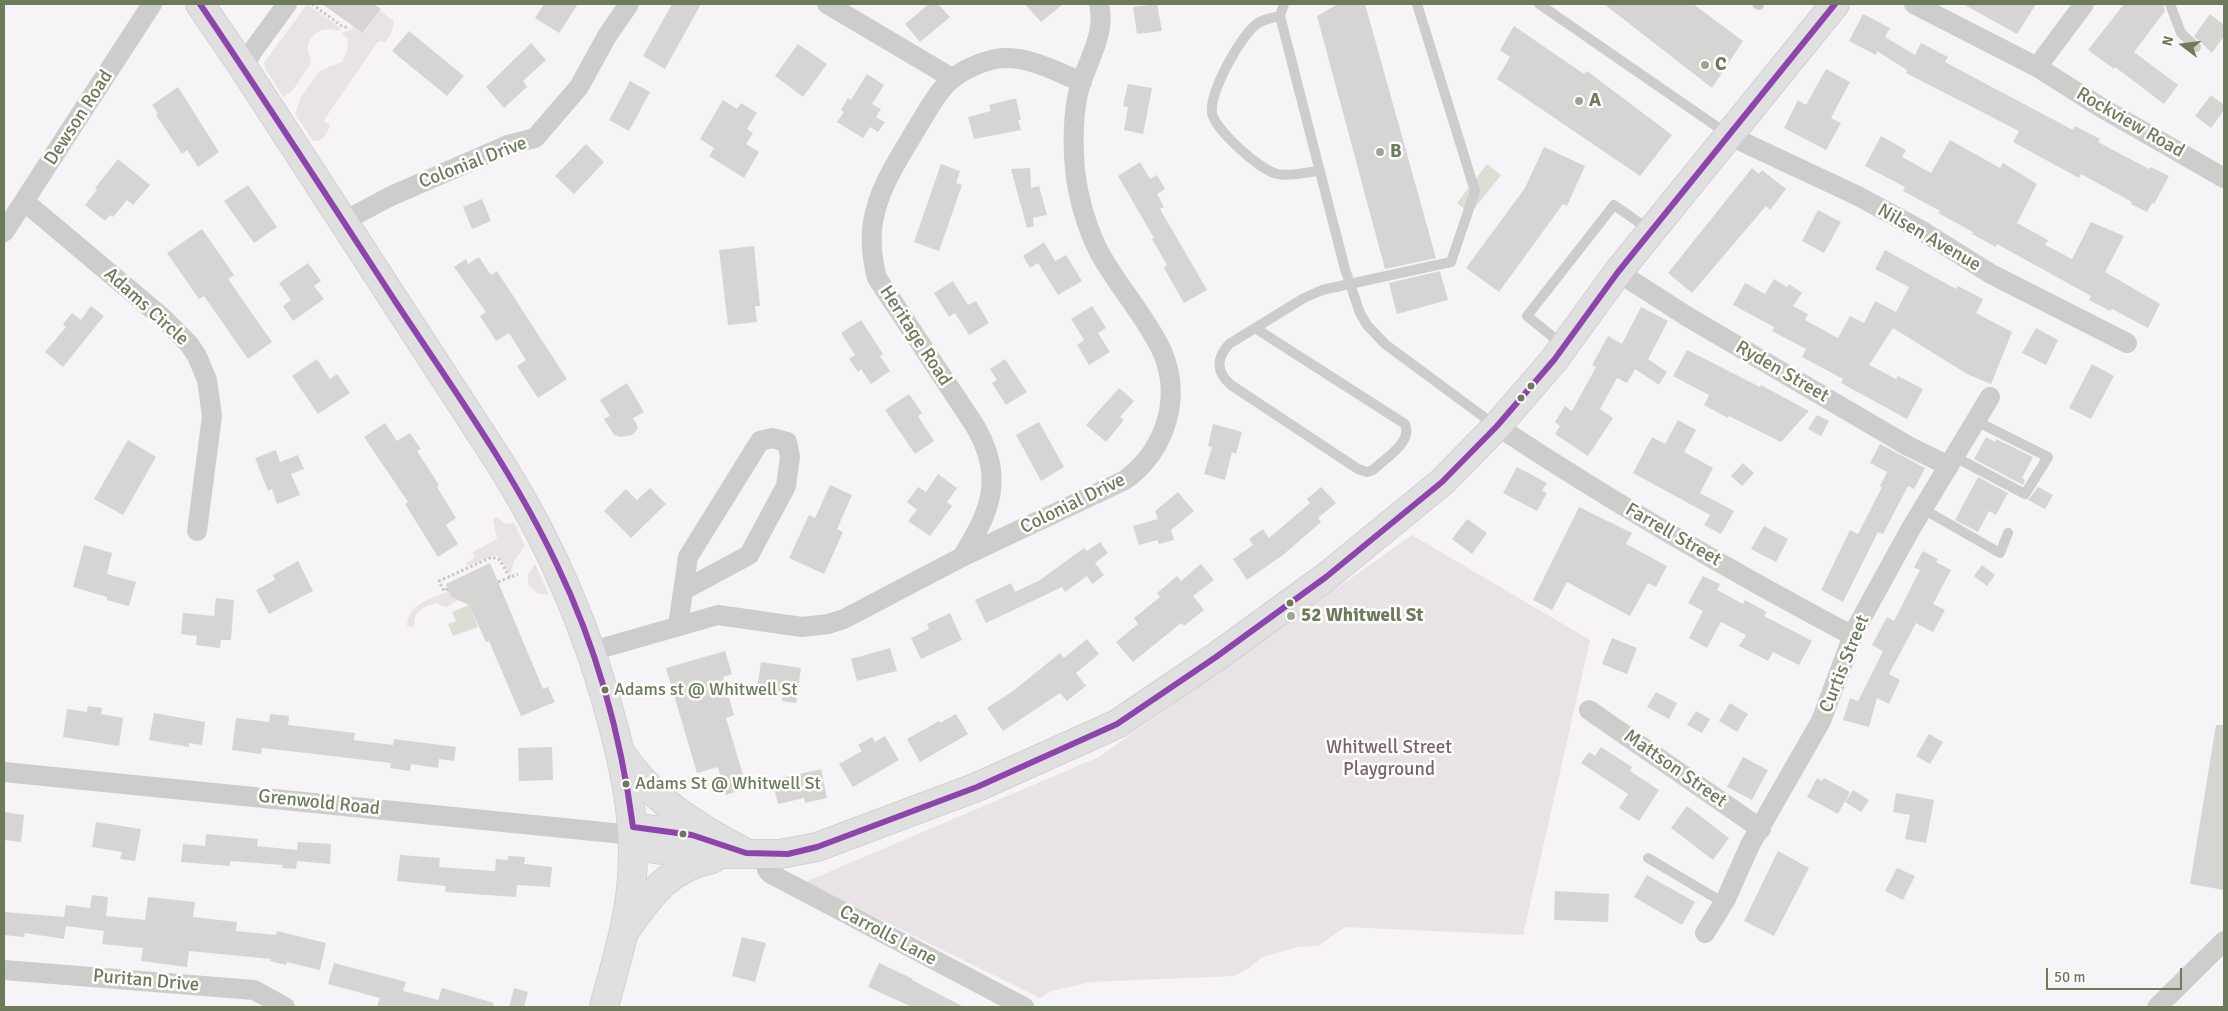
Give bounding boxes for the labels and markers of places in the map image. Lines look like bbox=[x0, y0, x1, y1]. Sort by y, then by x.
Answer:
place label: C bbox=[1715, 54, 1727, 76]
marker: C bbox=[1699, 59, 1711, 71]
place label: A bbox=[1589, 90, 1601, 112]
marker: A bbox=[1573, 95, 1585, 107]
place label: B bbox=[1390, 141, 1402, 163]
marker: B bbox=[1374, 146, 1386, 158]
unlabelled marker bbox=[1526, 381, 1536, 391]
unlabelled marker bbox=[1516, 393, 1526, 403]
unlabelled marker bbox=[1285, 598, 1295, 608]
place label: 52 Whitwell St bbox=[1301, 605, 1423, 627]
marker: 52 Whitwell St bbox=[1285, 610, 1297, 622]
place label: Adams st @ Whitwell St bbox=[614, 679, 798, 701]
marker: Adams st @ Whitwell St bbox=[600, 685, 610, 695]
place label: Adams St @ Whitwell St bbox=[635, 773, 821, 795]
marker: Adams St @ Whitwell St bbox=[621, 779, 631, 789]
unlabelled marker bbox=[678, 829, 688, 839]

